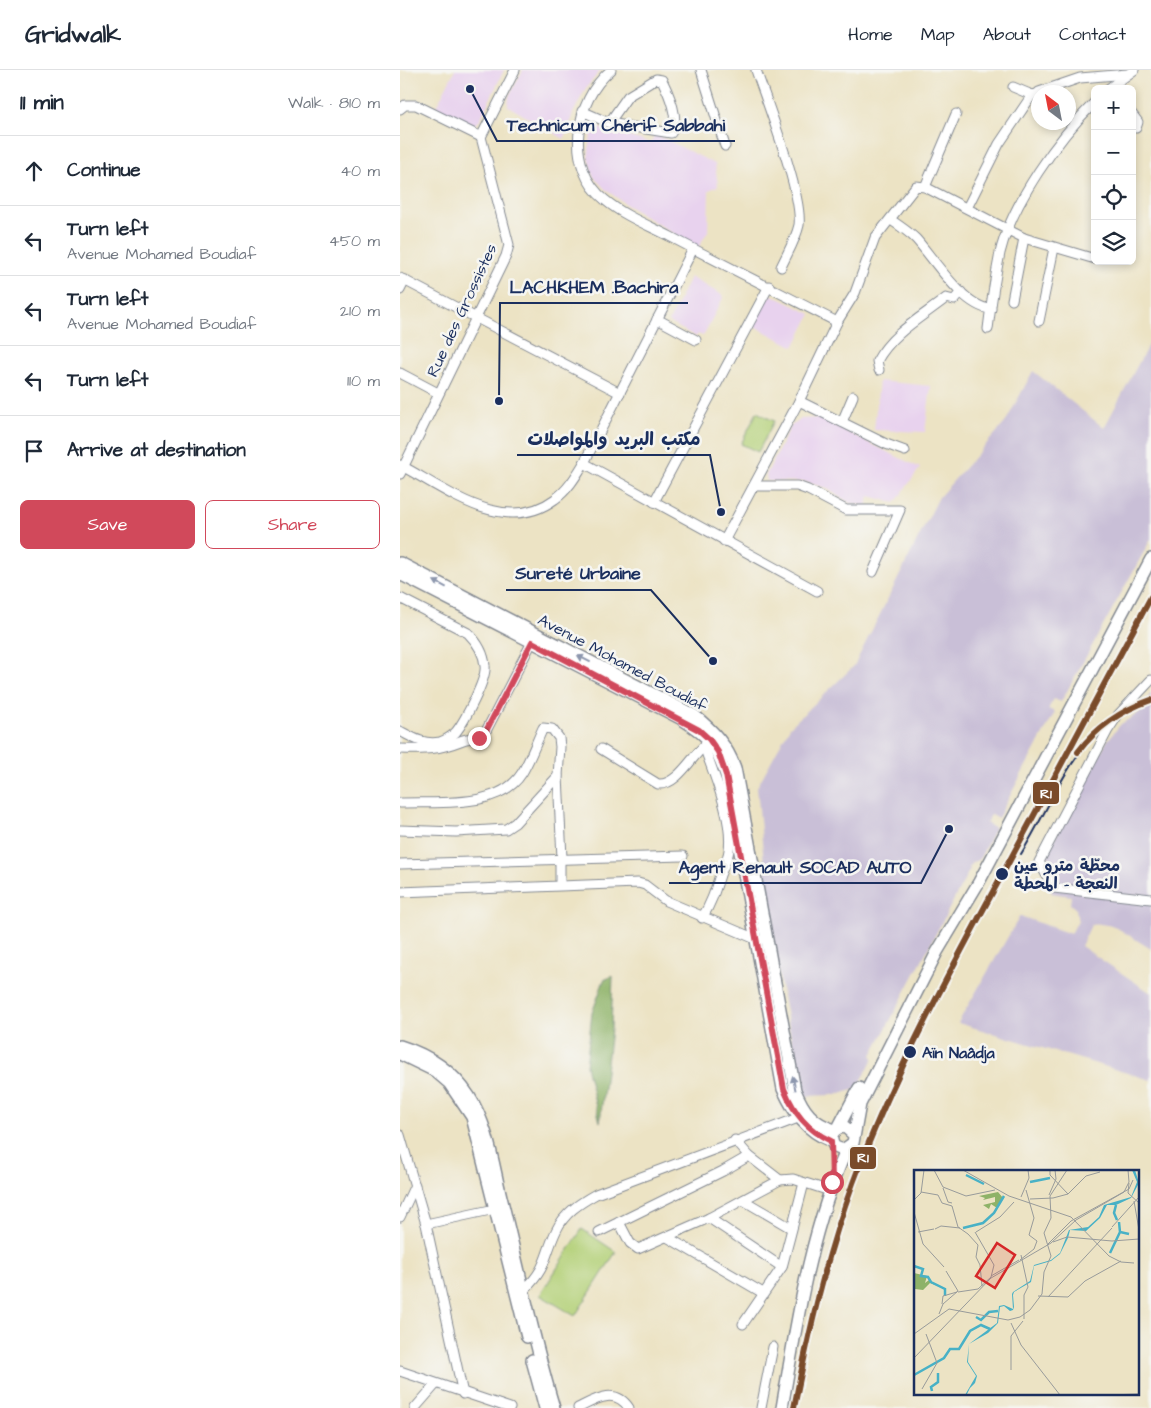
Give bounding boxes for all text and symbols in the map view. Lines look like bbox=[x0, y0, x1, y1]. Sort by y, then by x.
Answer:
text: Gridwalk bbox=[25, 18, 121, 52]
text: Home bbox=[848, 22, 893, 47]
text: Map bbox=[921, 22, 955, 47]
text: About bbox=[983, 22, 1031, 47]
text: Contact bbox=[1059, 22, 1126, 47]
north arrow bbox=[1031, 85, 1076, 130]
map controls bbox=[1091, 85, 1136, 265]
button: + bbox=[1091, 85, 1136, 130]
text: 11 min bbox=[20, 88, 64, 117]
text: Walk · 810 m bbox=[288, 92, 380, 114]
callout: Technicum Chérif Sabbahi bbox=[497, 108, 735, 141]
text: Technicum Chérif Sabbahi bbox=[506, 113, 725, 138]
button: − bbox=[1091, 130, 1136, 175]
icon: ahead bbox=[20, 157, 48, 185]
text: Continue bbox=[67, 157, 141, 184]
text: 40 m bbox=[340, 160, 380, 182]
button: locate bbox=[1091, 175, 1136, 220]
text: Turn left bbox=[67, 216, 148, 243]
button: layers bbox=[1091, 220, 1136, 265]
icon: left bbox=[20, 227, 48, 255]
text: 450 m bbox=[329, 230, 380, 252]
street label: Rue des Grossistes bbox=[421, 240, 502, 381]
text: Avenue Mohamed Boudiaf bbox=[67, 243, 256, 265]
callout: LACHKHEM .Bachira bbox=[500, 270, 688, 303]
text: LACHKHEM .Bachira bbox=[510, 275, 679, 300]
text: Turn left bbox=[67, 286, 148, 313]
icon: left bbox=[20, 297, 48, 325]
text: 210 m bbox=[340, 300, 380, 322]
text: Avenue Mohamed Boudiaf bbox=[67, 313, 256, 335]
icon: left bbox=[20, 367, 48, 395]
text: Turn left bbox=[67, 367, 148, 394]
text: 110 m bbox=[347, 370, 380, 392]
callout: مكتب البريد والمواصلات bbox=[517, 422, 710, 455]
text: مكتب البريد والمواصلات bbox=[528, 427, 700, 452]
icon: arrive bbox=[20, 437, 48, 465]
text: Arrive at destination bbox=[67, 437, 246, 464]
button: Save bbox=[20, 500, 195, 549]
button: Share bbox=[205, 500, 380, 549]
callout: Sureté Urbaine bbox=[506, 557, 651, 590]
text: Sureté Urbaine bbox=[514, 561, 641, 586]
one-way arrow bbox=[433, 580, 447, 588]
street label: Avenue Mohamed Boudiaf bbox=[534, 609, 712, 717]
one-way arrow bbox=[577, 655, 591, 663]
route end bbox=[468, 727, 491, 750]
line badge: R1 bbox=[1032, 781, 1060, 805]
text: R1 bbox=[1040, 784, 1052, 804]
callout: Agent Renault SOCAD AUTO bbox=[669, 850, 921, 883]
text: Agent Renault SOCAD AUTO bbox=[679, 855, 911, 881]
place label: محطّة مترو عين النعجة – المحطة bbox=[1014, 855, 1120, 895]
marker: محطّة مترو عين النعجة – المحطة bbox=[994, 866, 1010, 882]
place label: Aïn Naâdja bbox=[922, 1042, 995, 1064]
marker: Aïn Naâdja bbox=[902, 1044, 918, 1060]
one-way arrow bbox=[789, 1075, 797, 1091]
line badge: R1 bbox=[849, 1146, 877, 1170]
text: R1 bbox=[857, 1148, 869, 1168]
inset map bbox=[914, 1170, 1138, 1396]
route start bbox=[821, 1171, 844, 1194]

